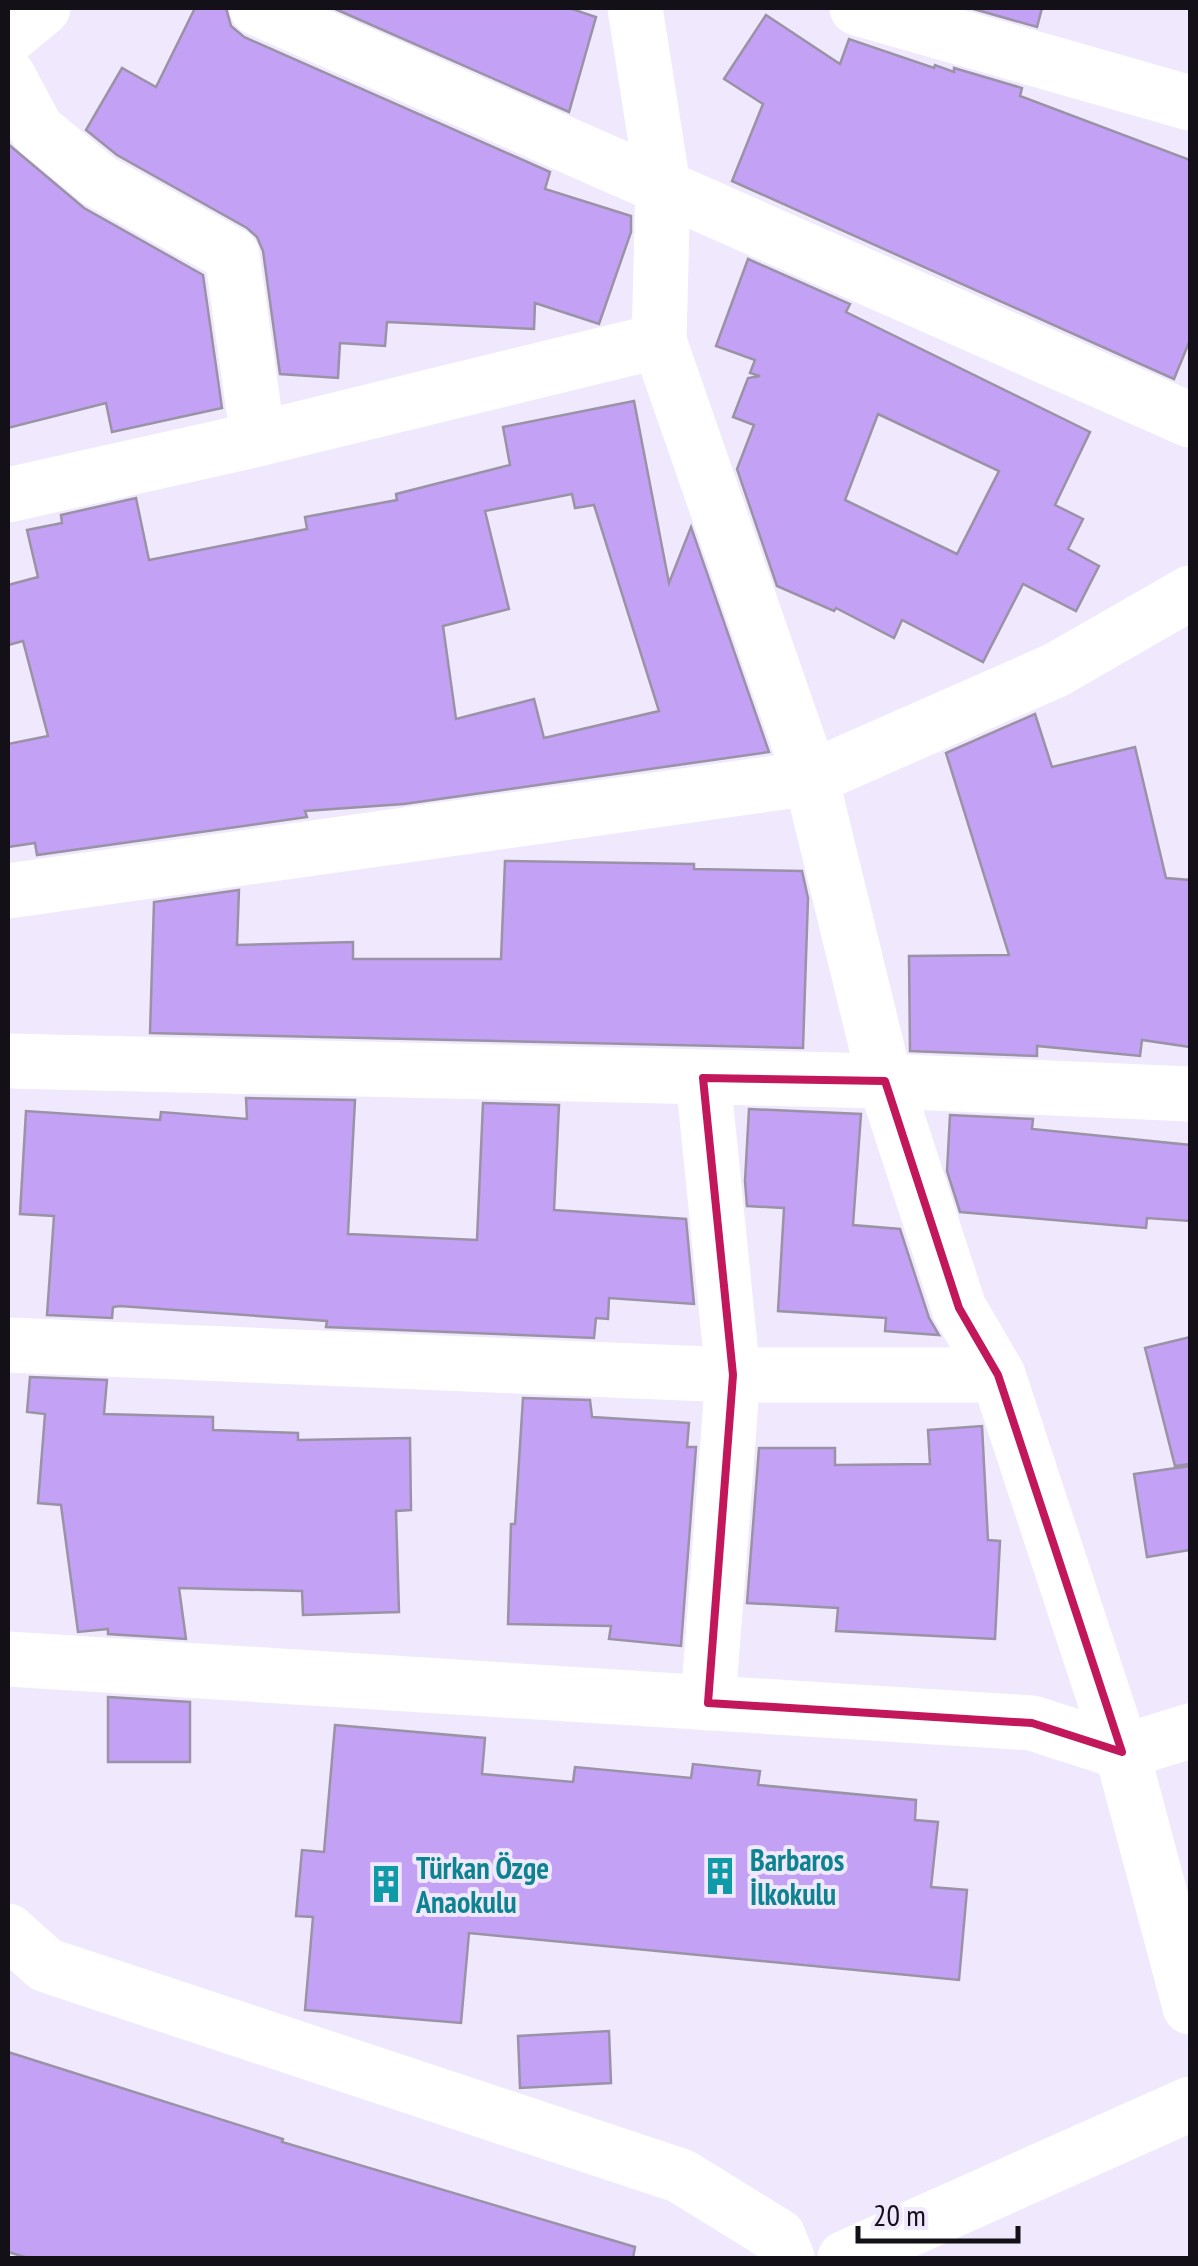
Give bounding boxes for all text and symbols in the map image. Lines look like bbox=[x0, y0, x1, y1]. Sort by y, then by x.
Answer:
place label: Barbaros İlkokulu bbox=[750, 1840, 844, 1913]
place label: Türkan Özge Anaokulu bbox=[415, 1848, 549, 1921]
building icon: Barbaros İlkokulu bbox=[699, 1855, 741, 1897]
building icon: Türkan Özge Anaokulu bbox=[365, 1863, 407, 1905]
scale bar bbox=[858, 2181, 1018, 2243]
text: 20 m bbox=[873, 2195, 926, 2234]

